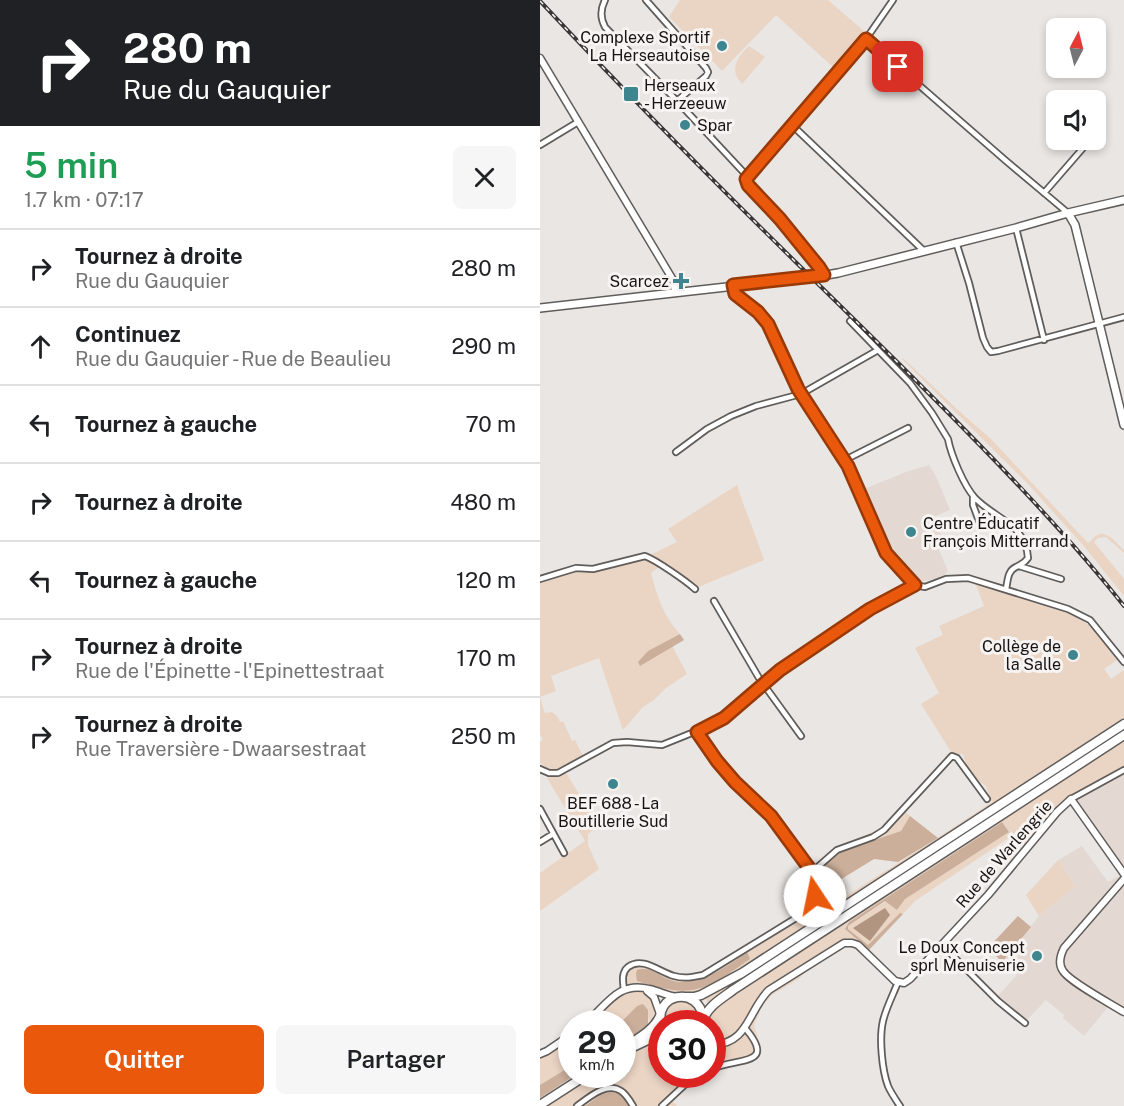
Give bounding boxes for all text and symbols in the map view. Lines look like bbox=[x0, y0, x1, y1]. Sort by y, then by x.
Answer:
north arrow bbox=[1046, 18, 1106, 78]
map controls bbox=[1046, 18, 1106, 150]
text: 280 m bbox=[123, 23, 252, 72]
icon: right bbox=[24, 24, 102, 102]
place label: Complexe Sportif La Herseautoise bbox=[580, 28, 710, 65]
marker: Complexe Sportif La Herseautoise bbox=[715, 39, 729, 53]
pin bbox=[872, 41, 923, 92]
icon: arrive bbox=[881, 50, 914, 83]
text: Rue du Gauquier bbox=[123, 73, 331, 105]
place label: Herseaux - Herzeeuw bbox=[644, 76, 727, 113]
marker: Herseaux - Herzeeuw bbox=[622, 85, 640, 103]
button: sound bbox=[1046, 90, 1106, 150]
place label: Spar bbox=[697, 116, 732, 135]
marker: Spar bbox=[678, 118, 692, 132]
text: 5 min bbox=[24, 144, 118, 186]
button: close bbox=[453, 146, 516, 209]
text: 1.7 km · 07:17 bbox=[24, 188, 144, 212]
text: Tournez à droite bbox=[75, 243, 243, 269]
icon: right bbox=[24, 252, 57, 285]
text: 280 m bbox=[451, 255, 516, 281]
text: Rue du Gauquier bbox=[75, 269, 229, 293]
place label: Scarcez bbox=[610, 272, 669, 291]
marker: Scarcez bbox=[674, 274, 688, 288]
text: Continuez bbox=[75, 321, 181, 347]
icon: ahead bbox=[24, 330, 57, 363]
text: 290 m bbox=[451, 333, 516, 359]
text: Rue du Gauquier - Rue de Beaulieu bbox=[75, 347, 391, 371]
icon: left bbox=[24, 408, 57, 441]
text: Tournez à gauche bbox=[75, 411, 257, 437]
text: 70 m bbox=[465, 411, 516, 437]
icon: right bbox=[24, 486, 57, 519]
text: Tournez à droite bbox=[75, 489, 243, 515]
text: 480 m bbox=[450, 489, 516, 515]
place label: Centre Éducatif François Mitterrand bbox=[923, 513, 1069, 551]
marker: Centre Éducatif François Mitterrand bbox=[904, 525, 918, 539]
icon: left bbox=[24, 564, 57, 597]
text: Tournez à gauche bbox=[75, 567, 257, 593]
text: 120 m bbox=[456, 567, 516, 593]
text: Tournez à droite bbox=[75, 633, 243, 659]
place label: Collège de la Salle bbox=[982, 637, 1061, 674]
icon: right bbox=[24, 642, 57, 675]
text: 170 m bbox=[456, 645, 516, 671]
marker: Collège de la Salle bbox=[1066, 648, 1080, 662]
text: Rue de l'Épinette - l'Epinettestraat bbox=[75, 659, 385, 683]
text: Tournez à droite bbox=[75, 711, 243, 737]
icon: right bbox=[24, 720, 57, 753]
text: 250 m bbox=[451, 723, 516, 749]
text: Rue Traversière - Dwaarsestraat bbox=[75, 737, 366, 761]
marker: BEF 688 - La Boutillerie Sud bbox=[606, 777, 620, 791]
place label: BEF 688 - La Boutillerie Sud bbox=[558, 794, 668, 831]
street label: Rue de Warlengrie bbox=[952, 796, 1056, 912]
position arrow bbox=[783, 864, 847, 928]
place label: Le Doux Concept sprl Menuiserie bbox=[899, 938, 1025, 975]
marker: Le Doux Concept sprl Menuiserie bbox=[1030, 949, 1044, 963]
speed limit sign: 30 bbox=[648, 1010, 726, 1088]
text: 29 bbox=[578, 1024, 616, 1060]
button: Quitter bbox=[24, 1025, 264, 1094]
button: Partager bbox=[276, 1025, 516, 1094]
text: km/h bbox=[579, 1056, 615, 1073]

